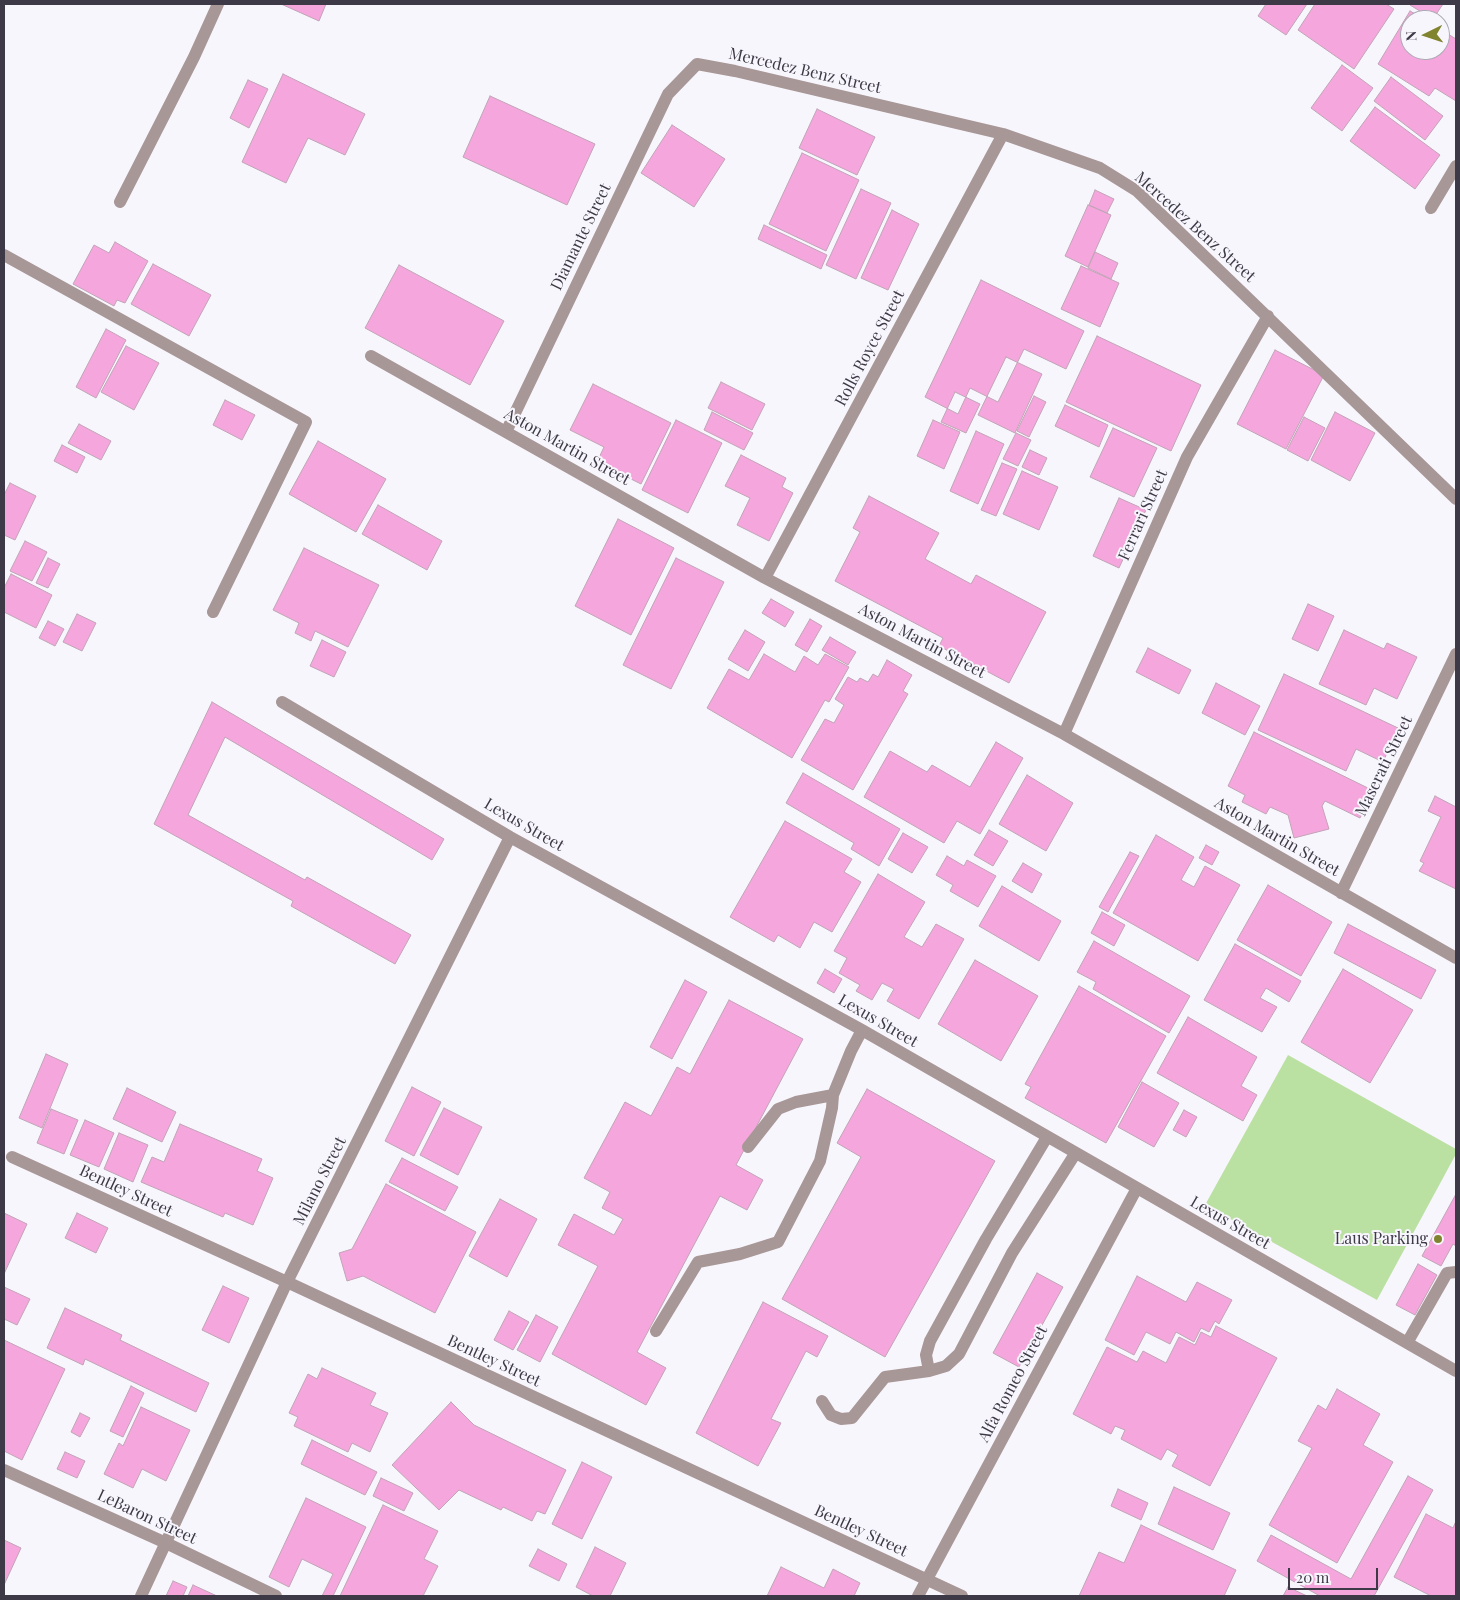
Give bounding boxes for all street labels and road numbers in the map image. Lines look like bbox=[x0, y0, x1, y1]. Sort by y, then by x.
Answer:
street label: Mercedez Benz Street bbox=[727, 44, 883, 98]
street label: Mercedez Benz Street bbox=[1131, 168, 1259, 286]
street label: Diamante Street bbox=[547, 180, 615, 294]
street label: Rolls Royce Street bbox=[831, 287, 909, 409]
street label: Aston Martin Street bbox=[501, 404, 633, 490]
street label: Ferrari Street bbox=[1114, 466, 1172, 564]
street label: Aston Martin Street bbox=[855, 599, 989, 683]
street label: Maserati Street bbox=[1351, 713, 1417, 819]
street label: Aston Martin Street bbox=[1211, 793, 1343, 881]
street label: Lexus Street bbox=[481, 794, 567, 856]
street label: Lexus Street bbox=[835, 990, 921, 1052]
street label: Milano Street bbox=[290, 1134, 350, 1228]
street label: Bentley Street bbox=[76, 1161, 176, 1221]
street label: Lexus Street bbox=[1187, 1192, 1273, 1254]
street label: Alfa Romeo Street bbox=[974, 1323, 1052, 1445]
street label: Bentley Street bbox=[444, 1331, 544, 1391]
street label: LeBaron Street bbox=[94, 1486, 200, 1548]
street label: Bentley Street bbox=[811, 1501, 911, 1561]

